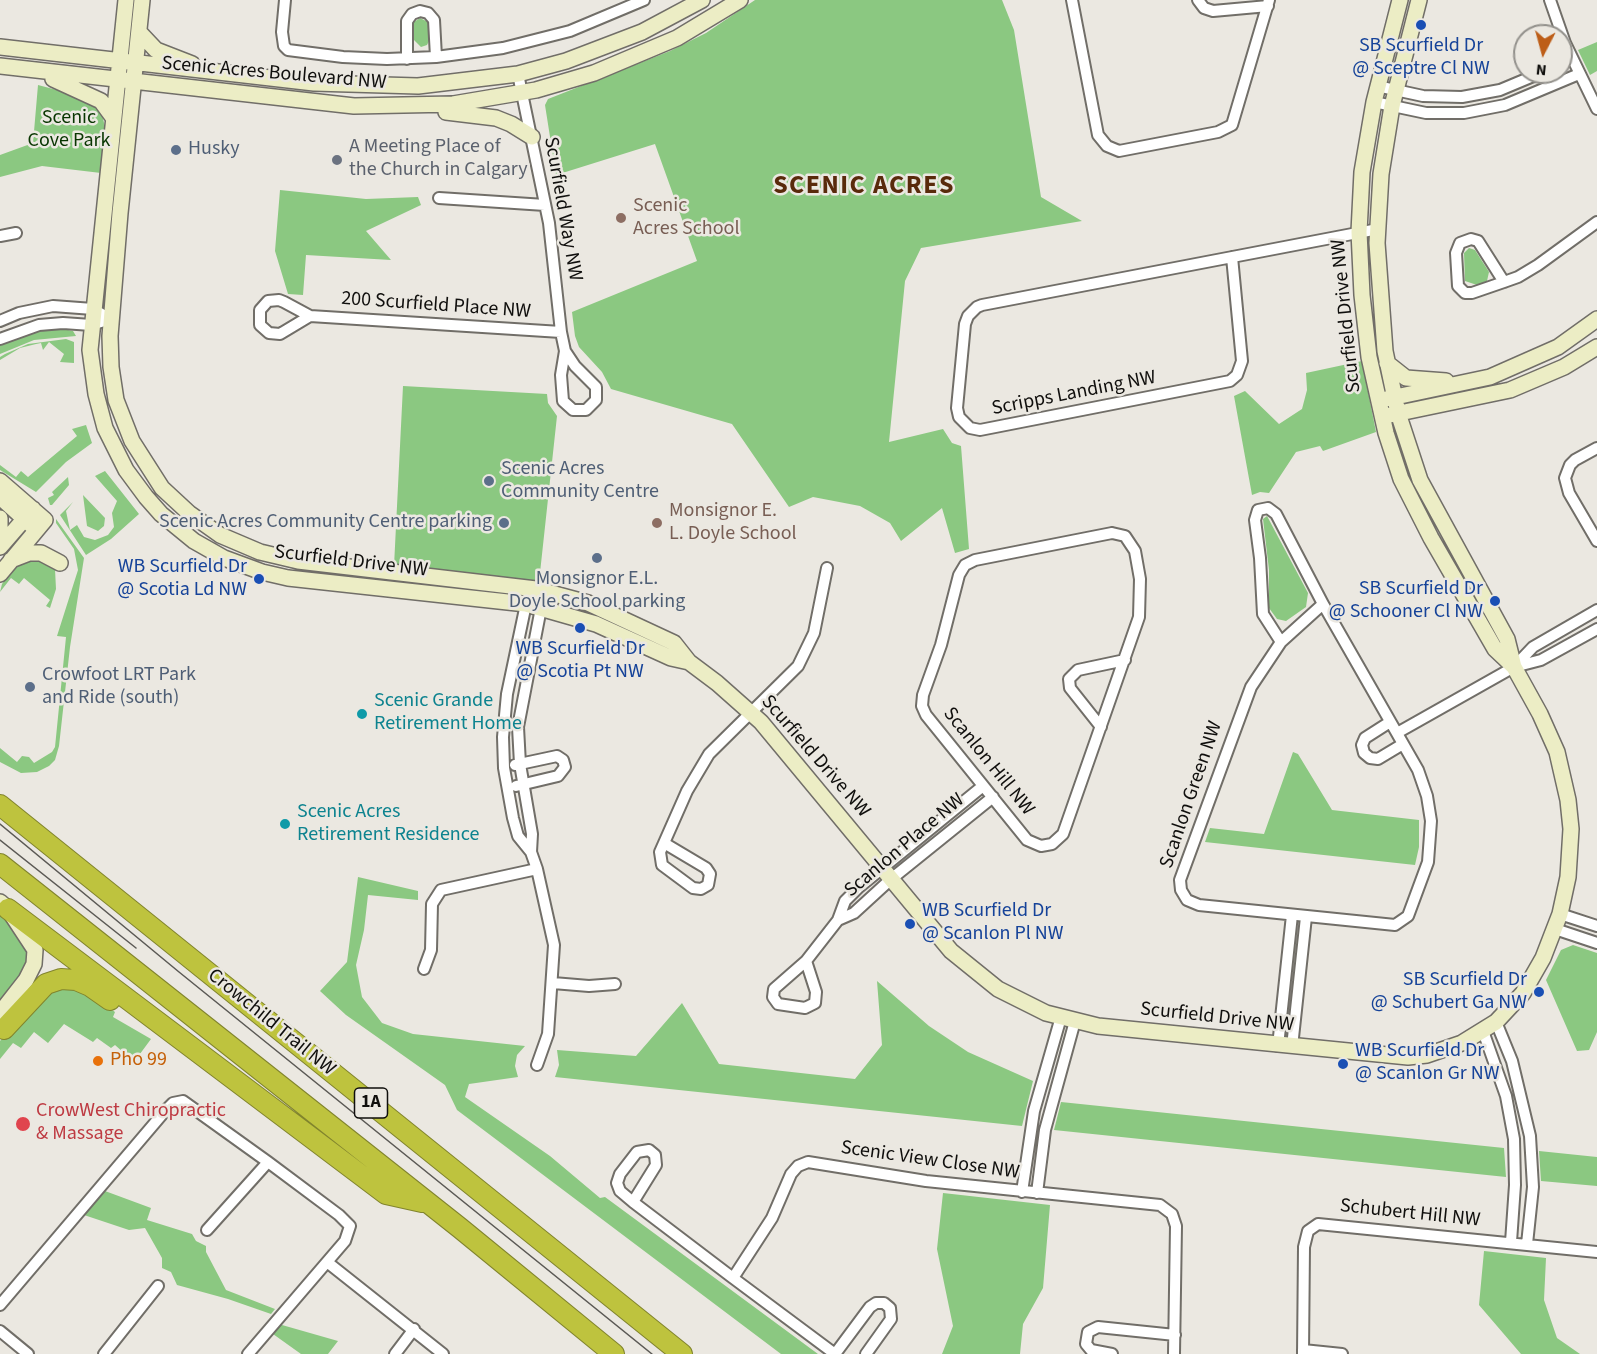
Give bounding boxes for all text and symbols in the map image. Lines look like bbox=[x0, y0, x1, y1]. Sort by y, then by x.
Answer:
marker: SB Scurfield Dr @ Sceptre Cl NW bbox=[1414, 18, 1428, 32]
north arrow bbox=[1513, 24, 1573, 84]
place label: SB Scurfield Dr @ Sceptre Cl NW bbox=[1352, 35, 1490, 82]
street label: Scenic Acres Boulevard NW bbox=[161, 52, 387, 96]
text: N bbox=[1535, 58, 1548, 81]
park label: Scenic Cove Park bbox=[28, 107, 110, 154]
street label: Scurfield Way NW bbox=[538, 135, 586, 283]
place label: A Meeting Place of the Church in Calgary bbox=[349, 136, 528, 183]
place label: Husky bbox=[188, 138, 240, 162]
marker: Husky bbox=[169, 143, 183, 157]
marker: A Meeting Place of the Church in Calgary bbox=[330, 153, 344, 167]
district label: SCENIC ACRES bbox=[773, 171, 955, 203]
place label: Scenic Acres School bbox=[633, 195, 739, 242]
marker: Scenic Acres School bbox=[614, 211, 628, 225]
street label: Scurfield Drive NW bbox=[1327, 238, 1367, 394]
street label: 200 Scurfield Place NW bbox=[340, 287, 532, 325]
street label: Scripps Landing NW bbox=[990, 366, 1158, 422]
place label: Scenic Acres Community Centre bbox=[501, 458, 659, 505]
marker: Scenic Acres Community Centre bbox=[482, 474, 496, 488]
place label: Monsignor E. L. Doyle School bbox=[669, 500, 797, 547]
place label: Scenic Acres Community Centre parking bbox=[159, 511, 492, 535]
marker: Scenic Acres Community Centre parking bbox=[497, 516, 511, 530]
marker: Monsignor E. L. Doyle School bbox=[650, 516, 664, 530]
street label: Scurfield Drive NW bbox=[273, 541, 429, 583]
marker: Monsignor E.L. Doyle School parking bbox=[590, 551, 604, 565]
place label: WB Scurfield Dr @ Scotia Ld NW bbox=[117, 556, 247, 603]
place label: Monsignor E.L. Doyle School parking bbox=[509, 568, 685, 615]
marker: WB Scurfield Dr @ Scotia Ld NW bbox=[252, 572, 266, 586]
place label: SB Scurfield Dr @ Schooner Cl NW bbox=[1329, 578, 1483, 625]
marker: SB Scurfield Dr @ Schooner Cl NW bbox=[1488, 594, 1502, 608]
marker: WB Scurfield Dr @ Scotia Pt NW bbox=[573, 621, 587, 635]
place label: WB Scurfield Dr @ Scotia Pt NW bbox=[515, 638, 645, 685]
place label: Crowfoot LRT Park and Ride (south) bbox=[42, 664, 196, 711]
marker: Crowfoot LRT Park and Ride (south) bbox=[23, 680, 37, 694]
place label: Scenic Grande Retirement Home bbox=[374, 690, 522, 737]
street label: Scurfield Drive NW bbox=[755, 691, 875, 823]
street label: Scanlon Hill NW bbox=[937, 703, 1039, 821]
marker: Scenic Grande Retirement Home bbox=[355, 707, 369, 721]
street label: Scanlon Green NW bbox=[1156, 718, 1228, 872]
street label: Scanlon Place NW bbox=[840, 789, 970, 903]
place label: Scenic Acres Retirement Residence bbox=[297, 801, 479, 848]
marker: Scenic Acres Retirement Residence bbox=[278, 817, 292, 831]
place label: WB Scurfield Dr @ Scanlon Pl NW bbox=[922, 900, 1064, 947]
marker: WB Scurfield Dr @ Scanlon Pl NW bbox=[903, 917, 917, 931]
street label: Crowchild Trail NW bbox=[202, 964, 340, 1082]
place label: SB Scurfield Dr @ Schubert Ga NW bbox=[1371, 969, 1527, 1016]
marker: SB Scurfield Dr @ Schubert Ga NW bbox=[1532, 985, 1546, 999]
street label: Scurfield Drive NW bbox=[1139, 998, 1295, 1038]
place label: WB Scurfield Dr @ Scanlon Gr NW bbox=[1355, 1040, 1499, 1087]
place label: Pho 99 bbox=[110, 1049, 167, 1073]
marker: Pho 99 bbox=[91, 1054, 105, 1068]
marker: WB Scurfield Dr @ Scanlon Gr NW bbox=[1336, 1057, 1350, 1071]
road number: 1A bbox=[354, 1088, 388, 1118]
place label: CrowWest Chiropractic & Massage bbox=[36, 1100, 226, 1147]
marker: CrowWest Chiropractic & Massage bbox=[14, 1115, 32, 1133]
street label: Scenic View Close NW bbox=[839, 1137, 1021, 1185]
street label: Schubert Hill NW bbox=[1339, 1195, 1481, 1233]

